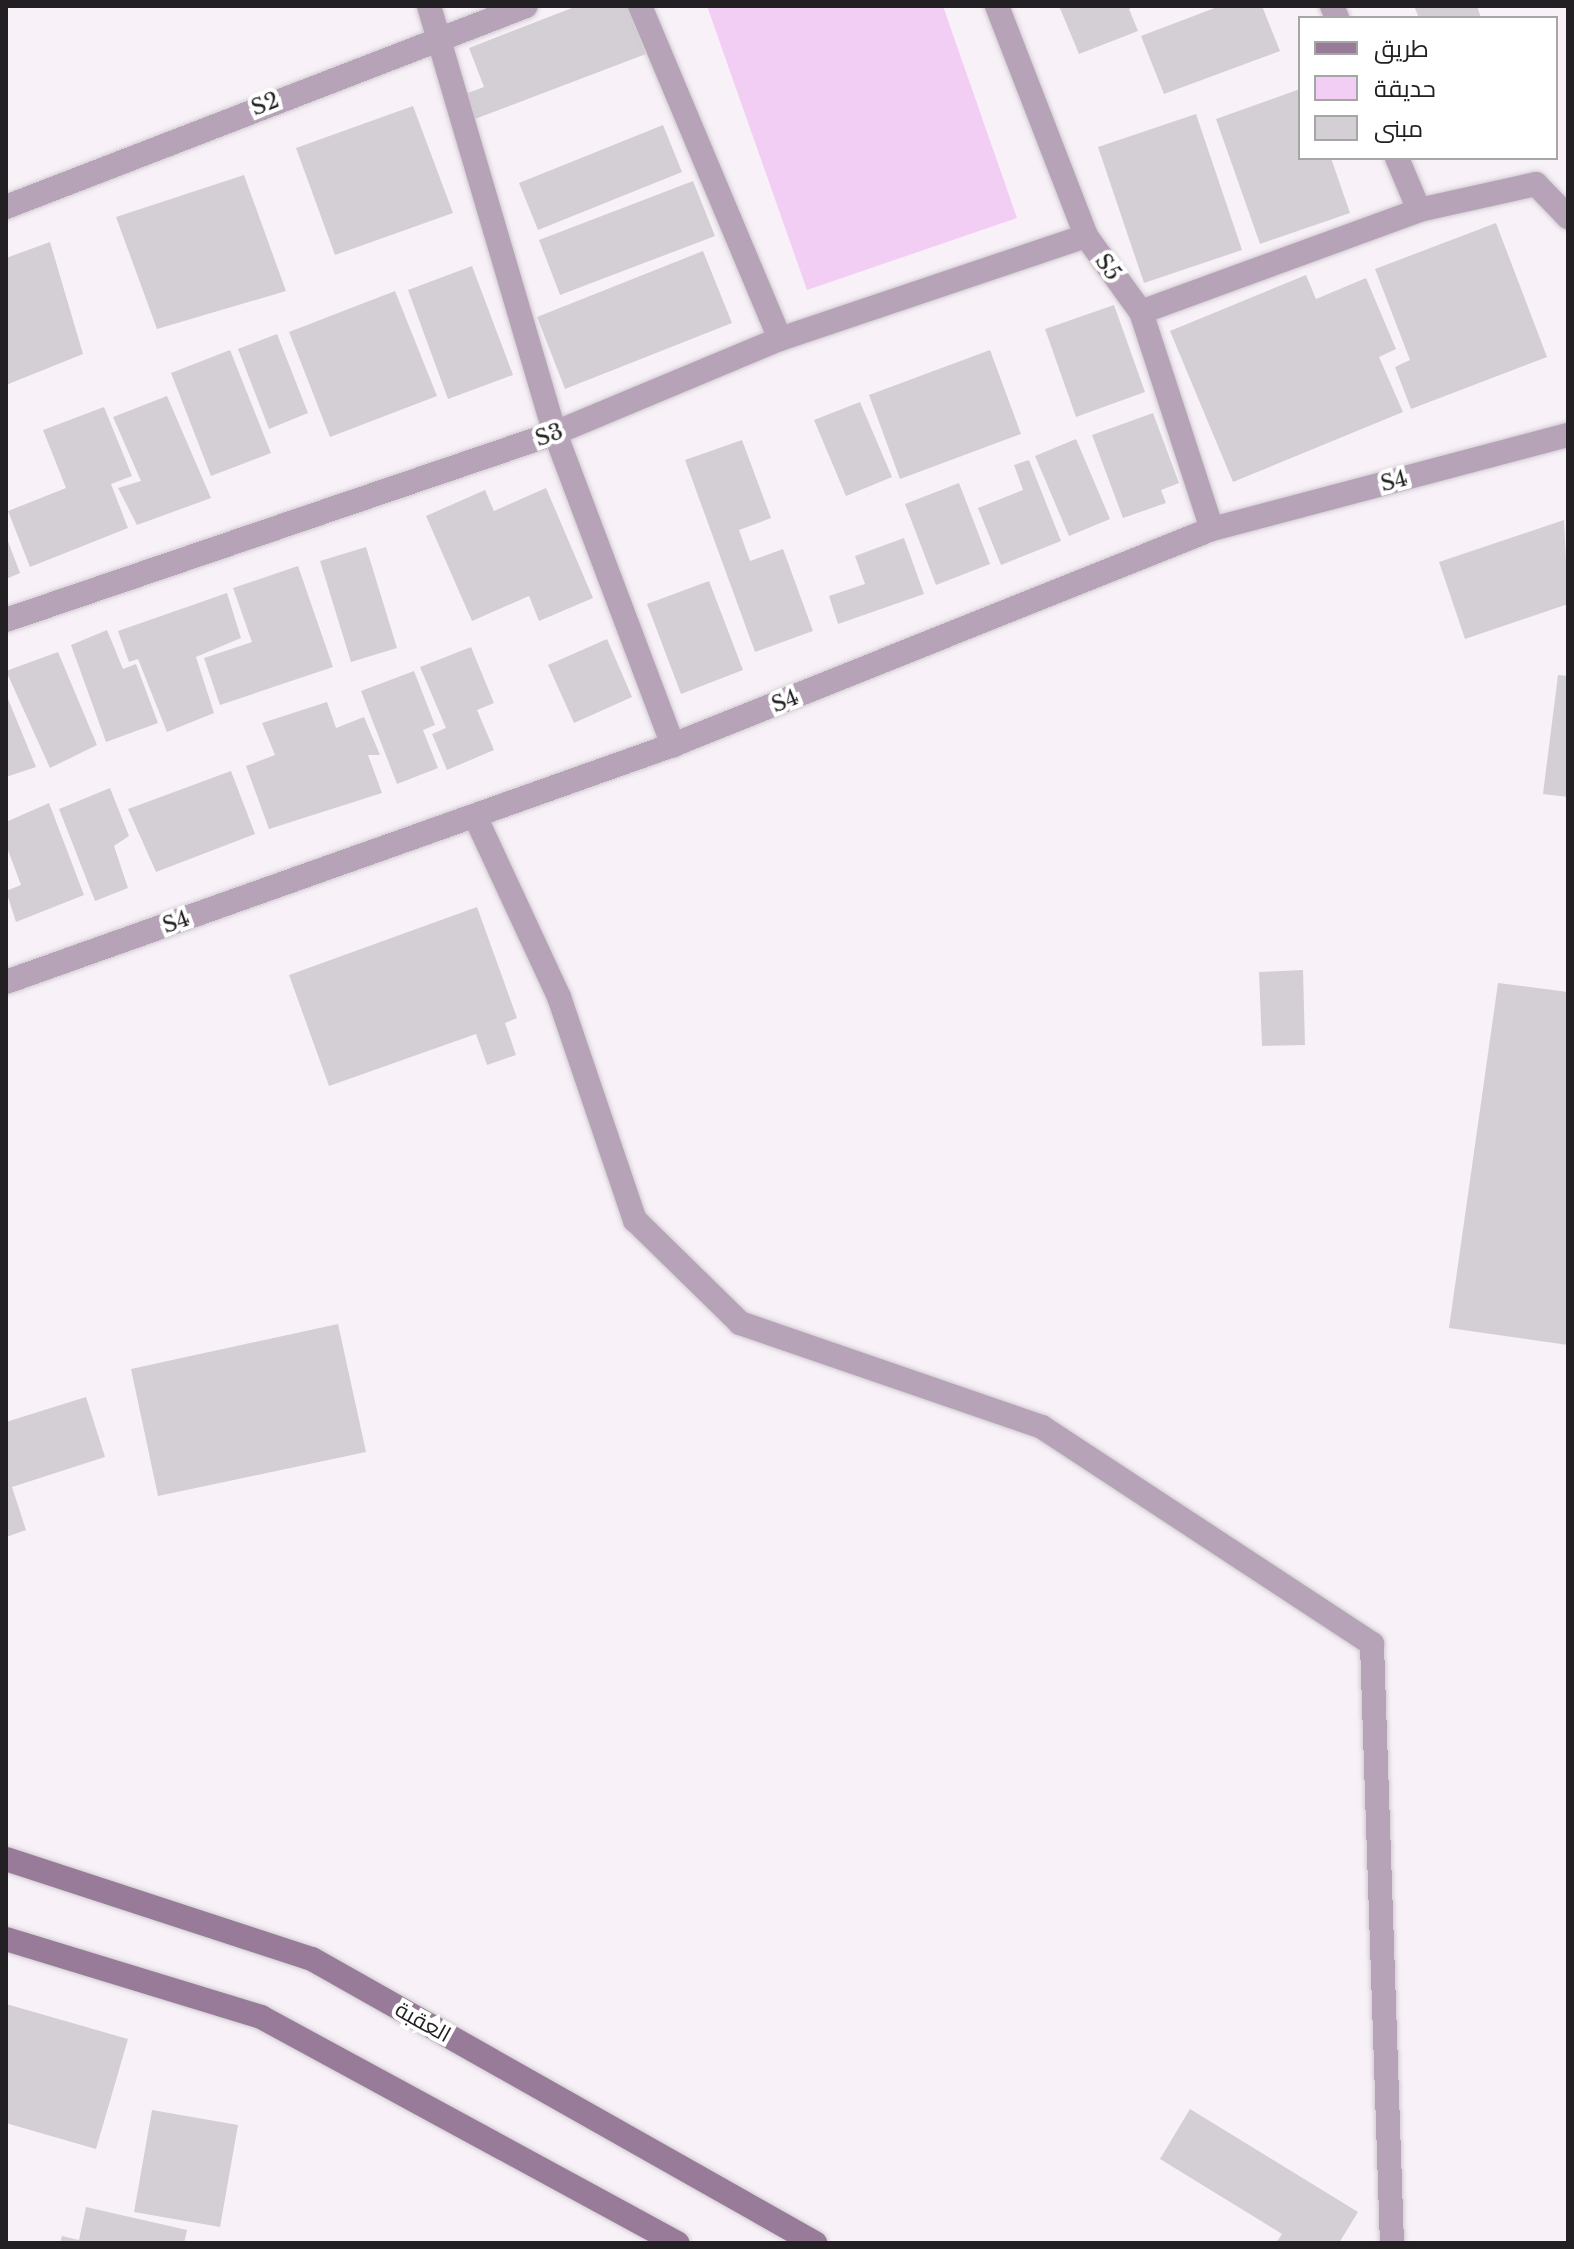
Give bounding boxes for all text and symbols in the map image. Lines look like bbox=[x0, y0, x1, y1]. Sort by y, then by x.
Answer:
legend bbox=[1298, 16, 1558, 160]
text: طريق bbox=[1374, 34, 1429, 63]
text: حديقة bbox=[1374, 74, 1436, 103]
street label: S2 bbox=[247, 87, 283, 121]
text: مبنى bbox=[1374, 114, 1423, 143]
street label: S5 bbox=[1089, 248, 1127, 286]
street label: S3 bbox=[531, 418, 567, 452]
street label: S4 bbox=[1378, 465, 1410, 497]
street label: S4 bbox=[768, 684, 802, 718]
street label: S4 bbox=[159, 905, 193, 939]
street label: العقبة bbox=[391, 1996, 455, 2048]

